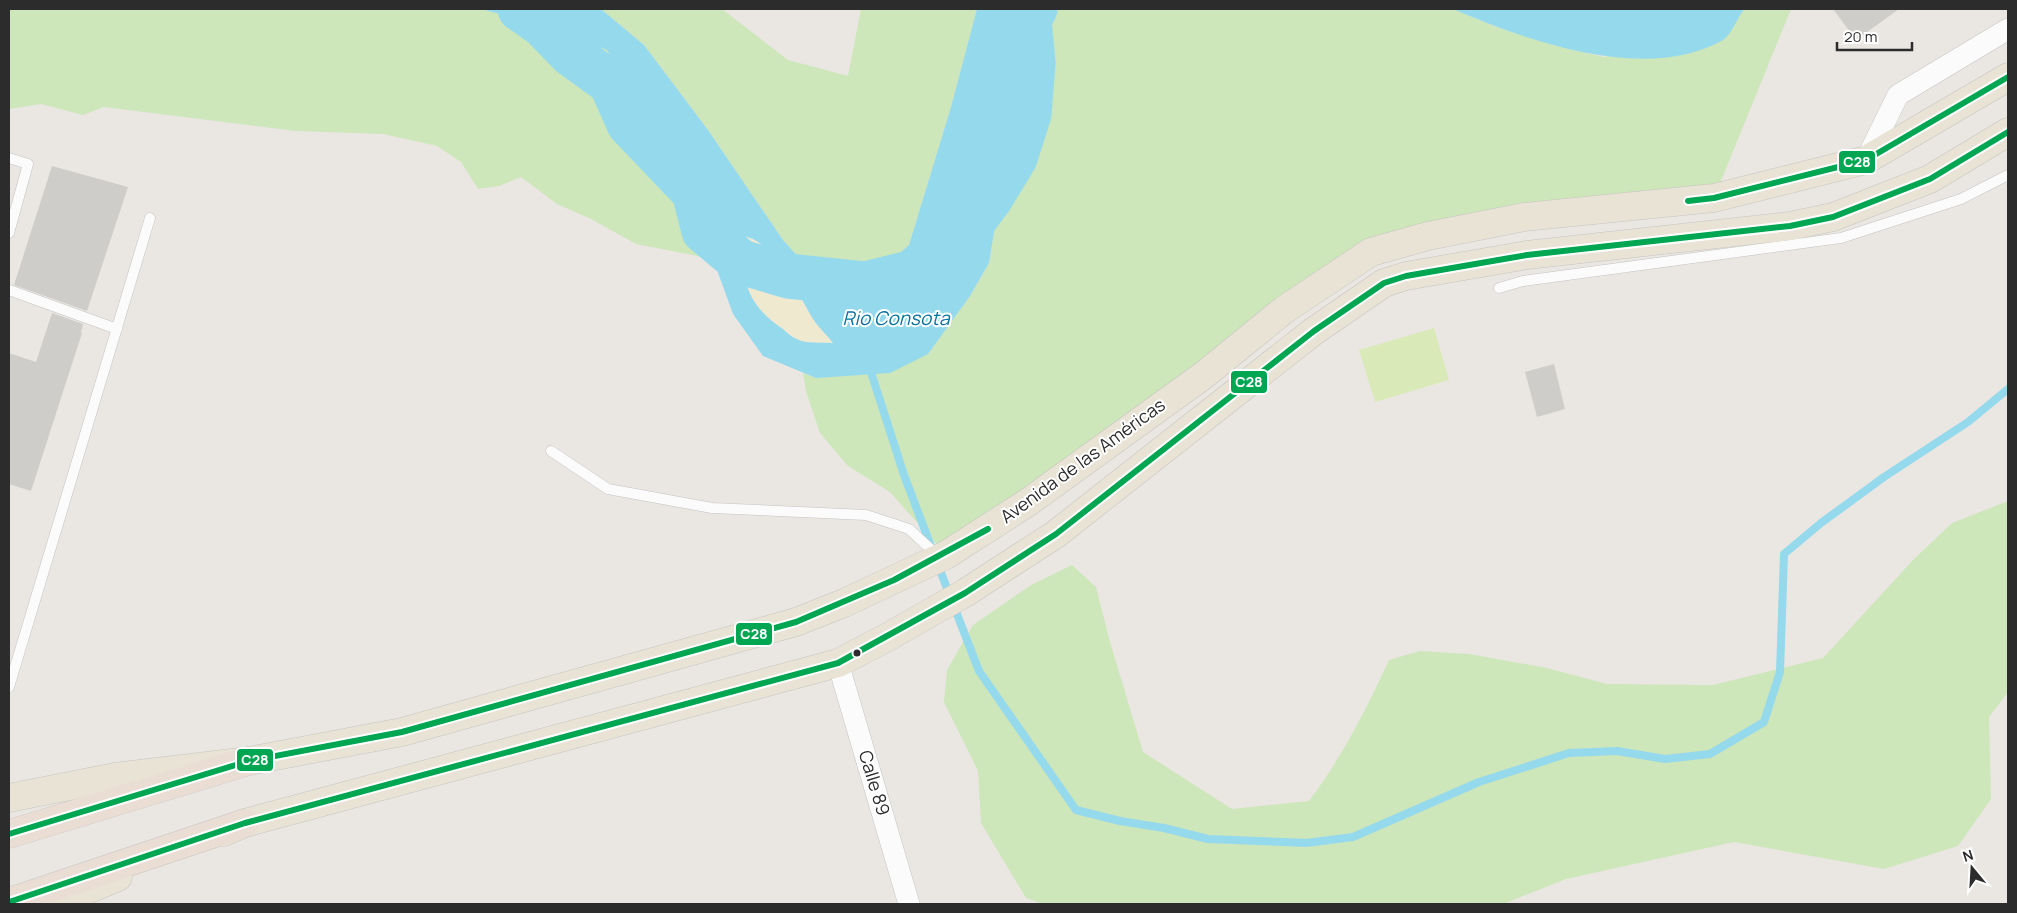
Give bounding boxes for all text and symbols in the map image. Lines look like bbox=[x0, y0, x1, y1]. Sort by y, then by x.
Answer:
scale bar bbox=[1837, 20, 1912, 52]
text: 20 m bbox=[1844, 26, 1877, 47]
line badge: C28 bbox=[1838, 150, 1876, 174]
text: C28 bbox=[1843, 152, 1871, 171]
water label: Rio Consota bbox=[843, 305, 951, 331]
line badge: C28 bbox=[1230, 370, 1268, 394]
text: C28 bbox=[1235, 372, 1263, 391]
street label: Avenida de las Américas bbox=[995, 392, 1170, 528]
line badge: C28 bbox=[735, 622, 773, 646]
text: C28 bbox=[740, 624, 768, 643]
unlabelled marker bbox=[852, 648, 862, 658]
street label: Calle 89 bbox=[854, 747, 896, 818]
line badge: C28 bbox=[236, 748, 274, 772]
text: C28 bbox=[241, 750, 269, 769]
north arrow bbox=[1947, 843, 1997, 893]
text: N bbox=[1960, 845, 1976, 866]

